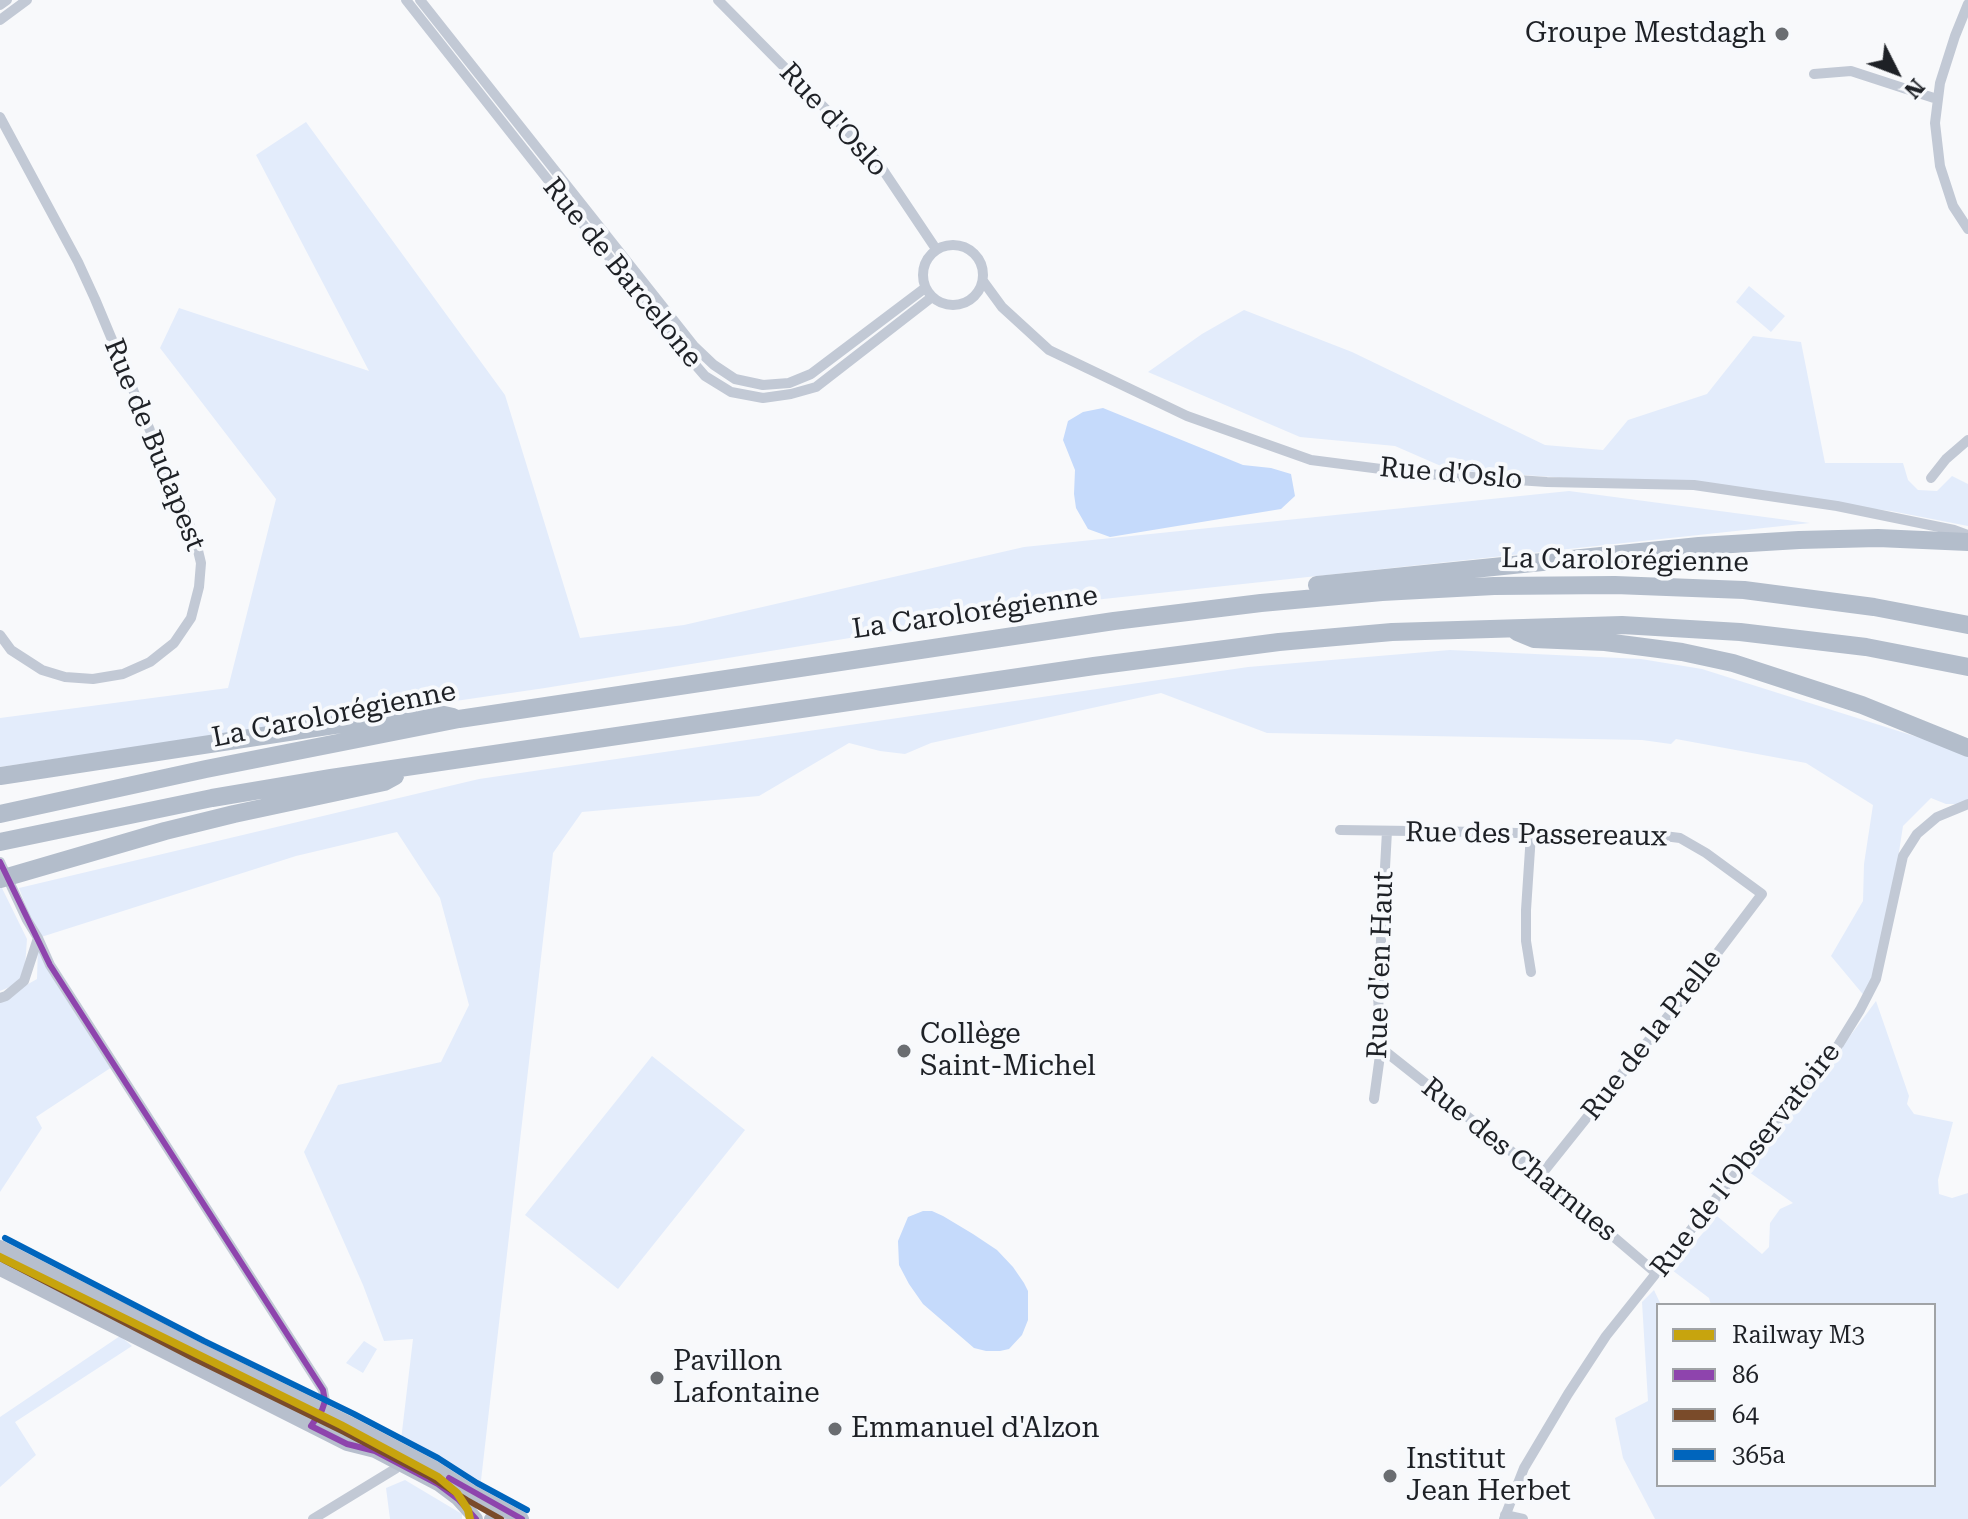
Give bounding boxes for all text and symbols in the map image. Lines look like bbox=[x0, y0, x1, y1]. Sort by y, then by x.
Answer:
place label: Groupe Mestdagh bbox=[1525, 17, 1766, 51]
marker: Groupe Mestdagh bbox=[1773, 25, 1791, 43]
north arrow bbox=[1856, 32, 1936, 112]
street label: Rue d'Oslo bbox=[772, 56, 894, 184]
text: N bbox=[1899, 74, 1929, 103]
street label: Rue de Barcelone bbox=[535, 171, 709, 375]
street label: Rue de Budapest bbox=[96, 334, 212, 556]
street label: Rue d'Oslo bbox=[1378, 451, 1524, 497]
street label: La Carolorégienne bbox=[1501, 542, 1749, 580]
street label: La Carolorégienne bbox=[850, 579, 1100, 647]
street label: La Carolorégienne bbox=[209, 675, 459, 755]
street label: Rue des Passereaux bbox=[1405, 816, 1667, 854]
street label: Rue d'en Haut bbox=[1361, 871, 1401, 1059]
street label: Rue de la Prelle bbox=[1575, 943, 1729, 1127]
place label: Collège Saint-Michel bbox=[920, 1018, 1096, 1084]
street label: Rue de l'Observatoire bbox=[1644, 1036, 1848, 1284]
marker: Collège Saint-Michel bbox=[895, 1042, 913, 1060]
street label: Rue des Charnues bbox=[1415, 1071, 1623, 1249]
legend bbox=[1656, 1303, 1936, 1487]
text: Railway M3 bbox=[1732, 1321, 1865, 1349]
place label: Pavillon Lafontaine bbox=[673, 1345, 820, 1411]
text: 86 bbox=[1732, 1361, 1759, 1389]
marker: Pavillon Lafontaine bbox=[648, 1369, 666, 1387]
text: 64 bbox=[1732, 1401, 1759, 1429]
place label: Emmanuel d'Alzon bbox=[851, 1412, 1100, 1446]
marker: Emmanuel d'Alzon bbox=[826, 1420, 844, 1438]
text: 365a bbox=[1732, 1441, 1785, 1469]
place label: Institut Jean Herbet bbox=[1406, 1443, 1571, 1509]
marker: Institut Jean Herbet bbox=[1381, 1467, 1399, 1485]

